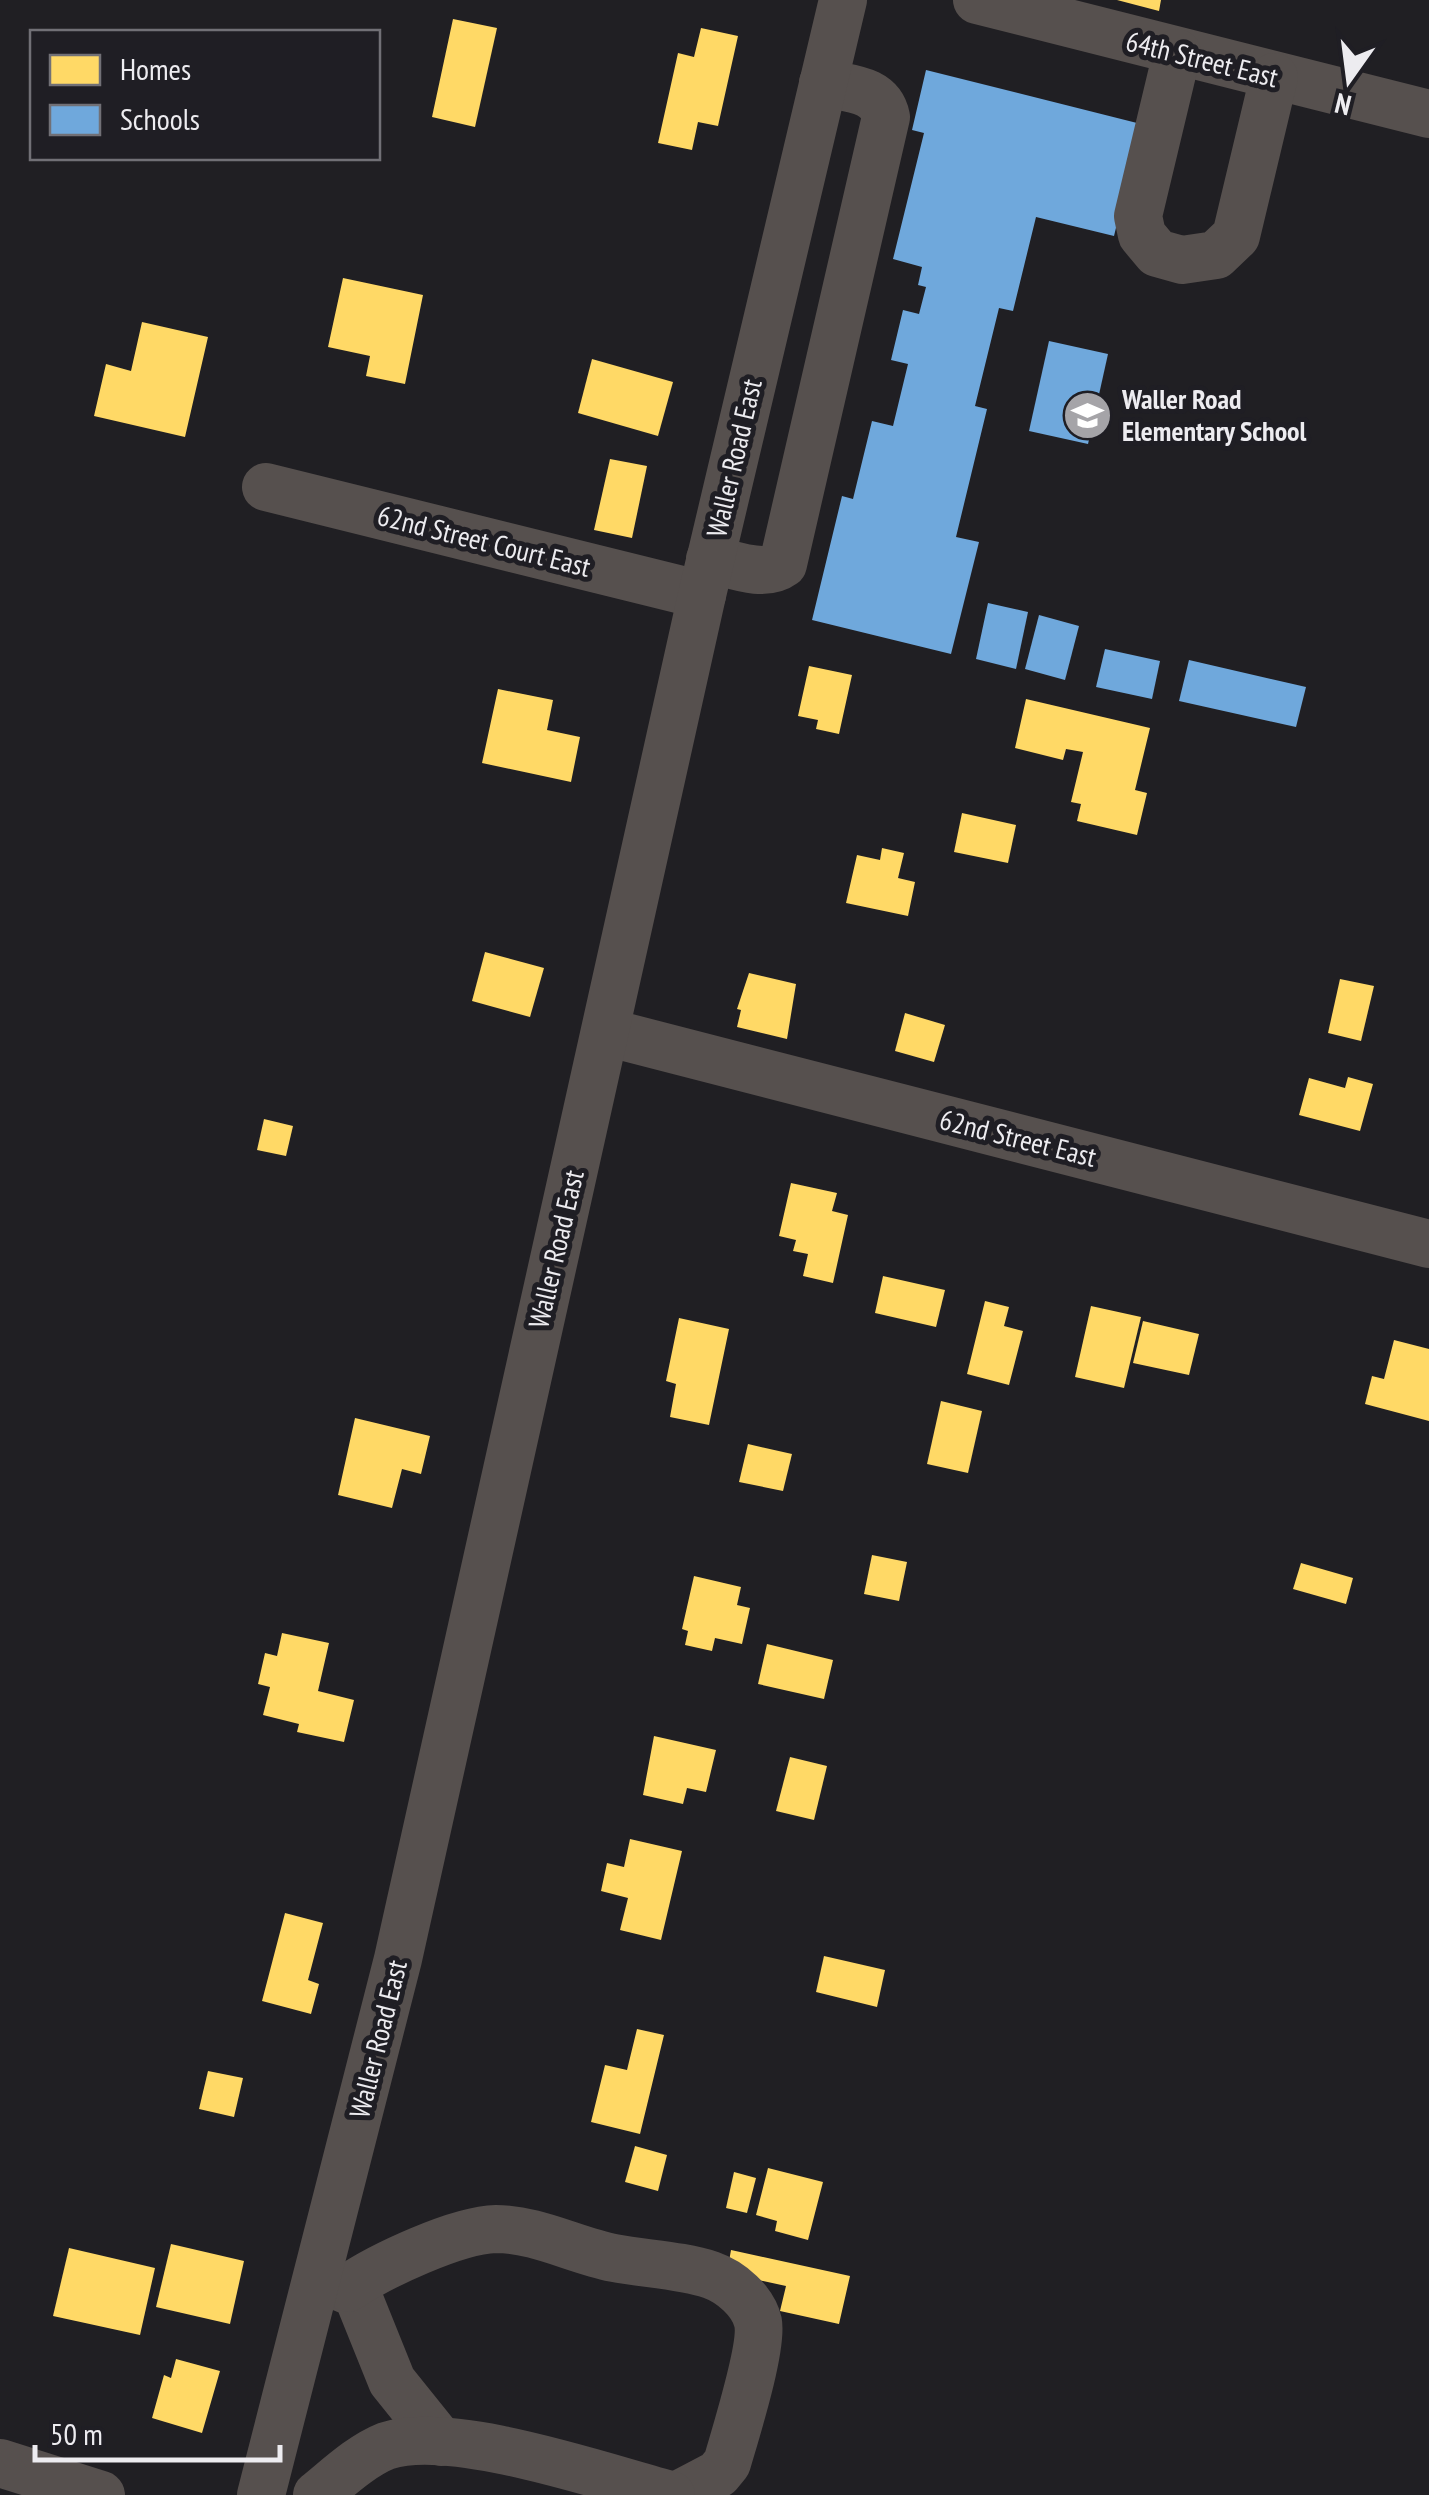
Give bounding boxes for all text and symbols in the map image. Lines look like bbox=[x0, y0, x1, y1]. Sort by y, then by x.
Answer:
street label: 64th Street East bbox=[1122, 22, 1282, 95]
legend bbox=[30, 30, 380, 160]
north arrow bbox=[1299, 30, 1399, 130]
text: Homes bbox=[120, 49, 191, 88]
text: N bbox=[1331, 85, 1355, 125]
text: Schools bbox=[120, 99, 200, 138]
street label: Waller Road East bbox=[697, 375, 770, 541]
place label: Waller Road Elementary School bbox=[1121, 380, 1307, 449]
school or university icon: Waller Road Elementary School bbox=[1061, 389, 1113, 441]
street label: 62nd Street Court East bbox=[374, 496, 595, 585]
street label: 62nd Street East bbox=[936, 1100, 1100, 1175]
street label: Waller Road East bbox=[519, 1166, 592, 1332]
street label: Waller Road East bbox=[340, 1956, 415, 2122]
scale bar bbox=[35, 2400, 280, 2462]
text: 50 m bbox=[50, 2414, 103, 2453]

